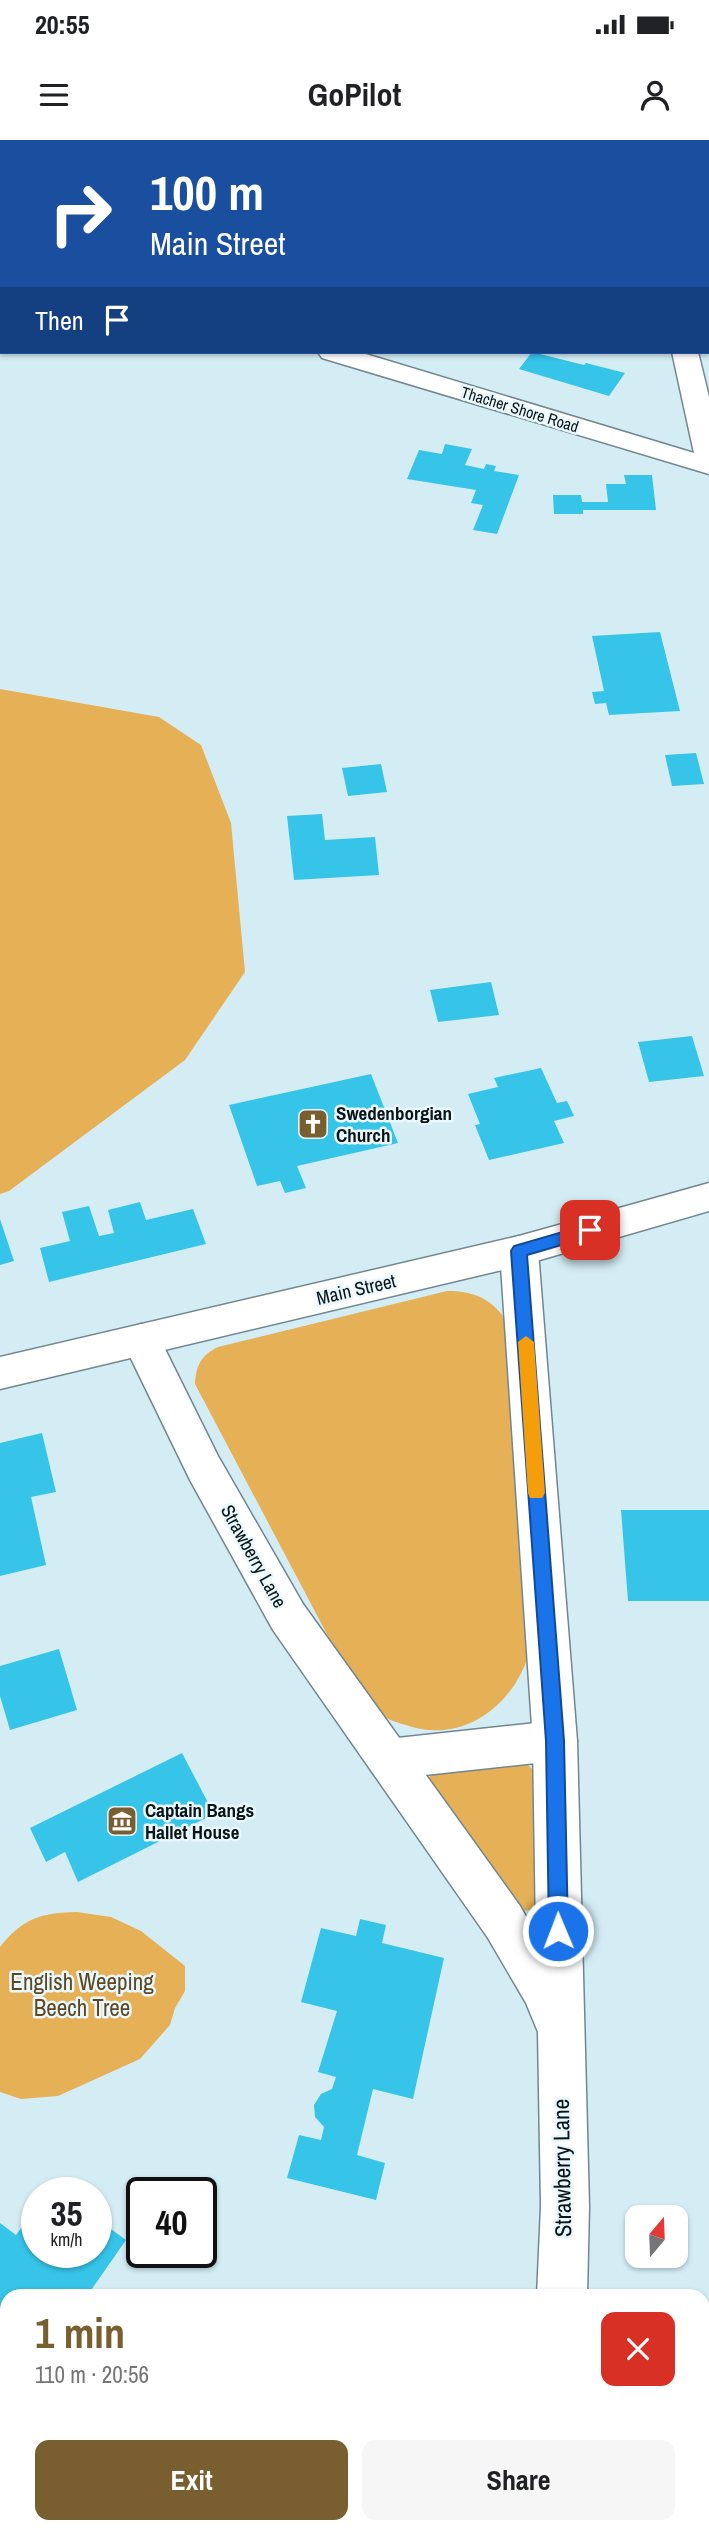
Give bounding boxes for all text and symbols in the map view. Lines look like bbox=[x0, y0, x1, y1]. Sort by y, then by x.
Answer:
text: 20:55 bbox=[35, 7, 90, 42]
text: GoPilot bbox=[308, 73, 401, 116]
icon: menu bbox=[35, 76, 73, 114]
icon: person bbox=[636, 76, 674, 114]
text: 100 m bbox=[150, 159, 264, 225]
icon: right bbox=[35, 168, 126, 259]
text: Main Street bbox=[150, 222, 286, 265]
icon: arrive bbox=[98, 301, 136, 339]
text: Then bbox=[35, 303, 84, 338]
street label: Thacher Shore Road bbox=[459, 381, 581, 437]
place label: Swedenborgian Church bbox=[336, 1100, 452, 1148]
church icon: Swedenborgian Church bbox=[296, 1107, 330, 1141]
pin bbox=[560, 1200, 620, 1260]
icon: arrive bbox=[571, 1211, 609, 1249]
street label: Main Street bbox=[314, 1267, 399, 1311]
street label: Strawberry Lane bbox=[215, 1500, 293, 1612]
place label: Captain Bangs Hallet House bbox=[145, 1797, 254, 1845]
museum icon: Captain Bangs Hallet House bbox=[105, 1804, 139, 1838]
position arrow bbox=[521, 1894, 595, 1968]
park label: English Weeping Beech Tree bbox=[10, 1966, 154, 2023]
street label: Strawberry Lane bbox=[545, 2099, 578, 2237]
speed limit sign: 40 bbox=[126, 2177, 217, 2268]
text: 35 bbox=[51, 2190, 82, 2237]
north arrow bbox=[625, 2205, 688, 2268]
map controls bbox=[625, 2205, 688, 2268]
text: km/h bbox=[51, 2227, 83, 2252]
text: 1 min bbox=[35, 2305, 125, 2361]
button: close bbox=[601, 2312, 675, 2386]
text: 110 m · 20:56 bbox=[35, 2359, 149, 2390]
button: Exit bbox=[35, 2440, 348, 2520]
button: Share bbox=[362, 2440, 675, 2520]

